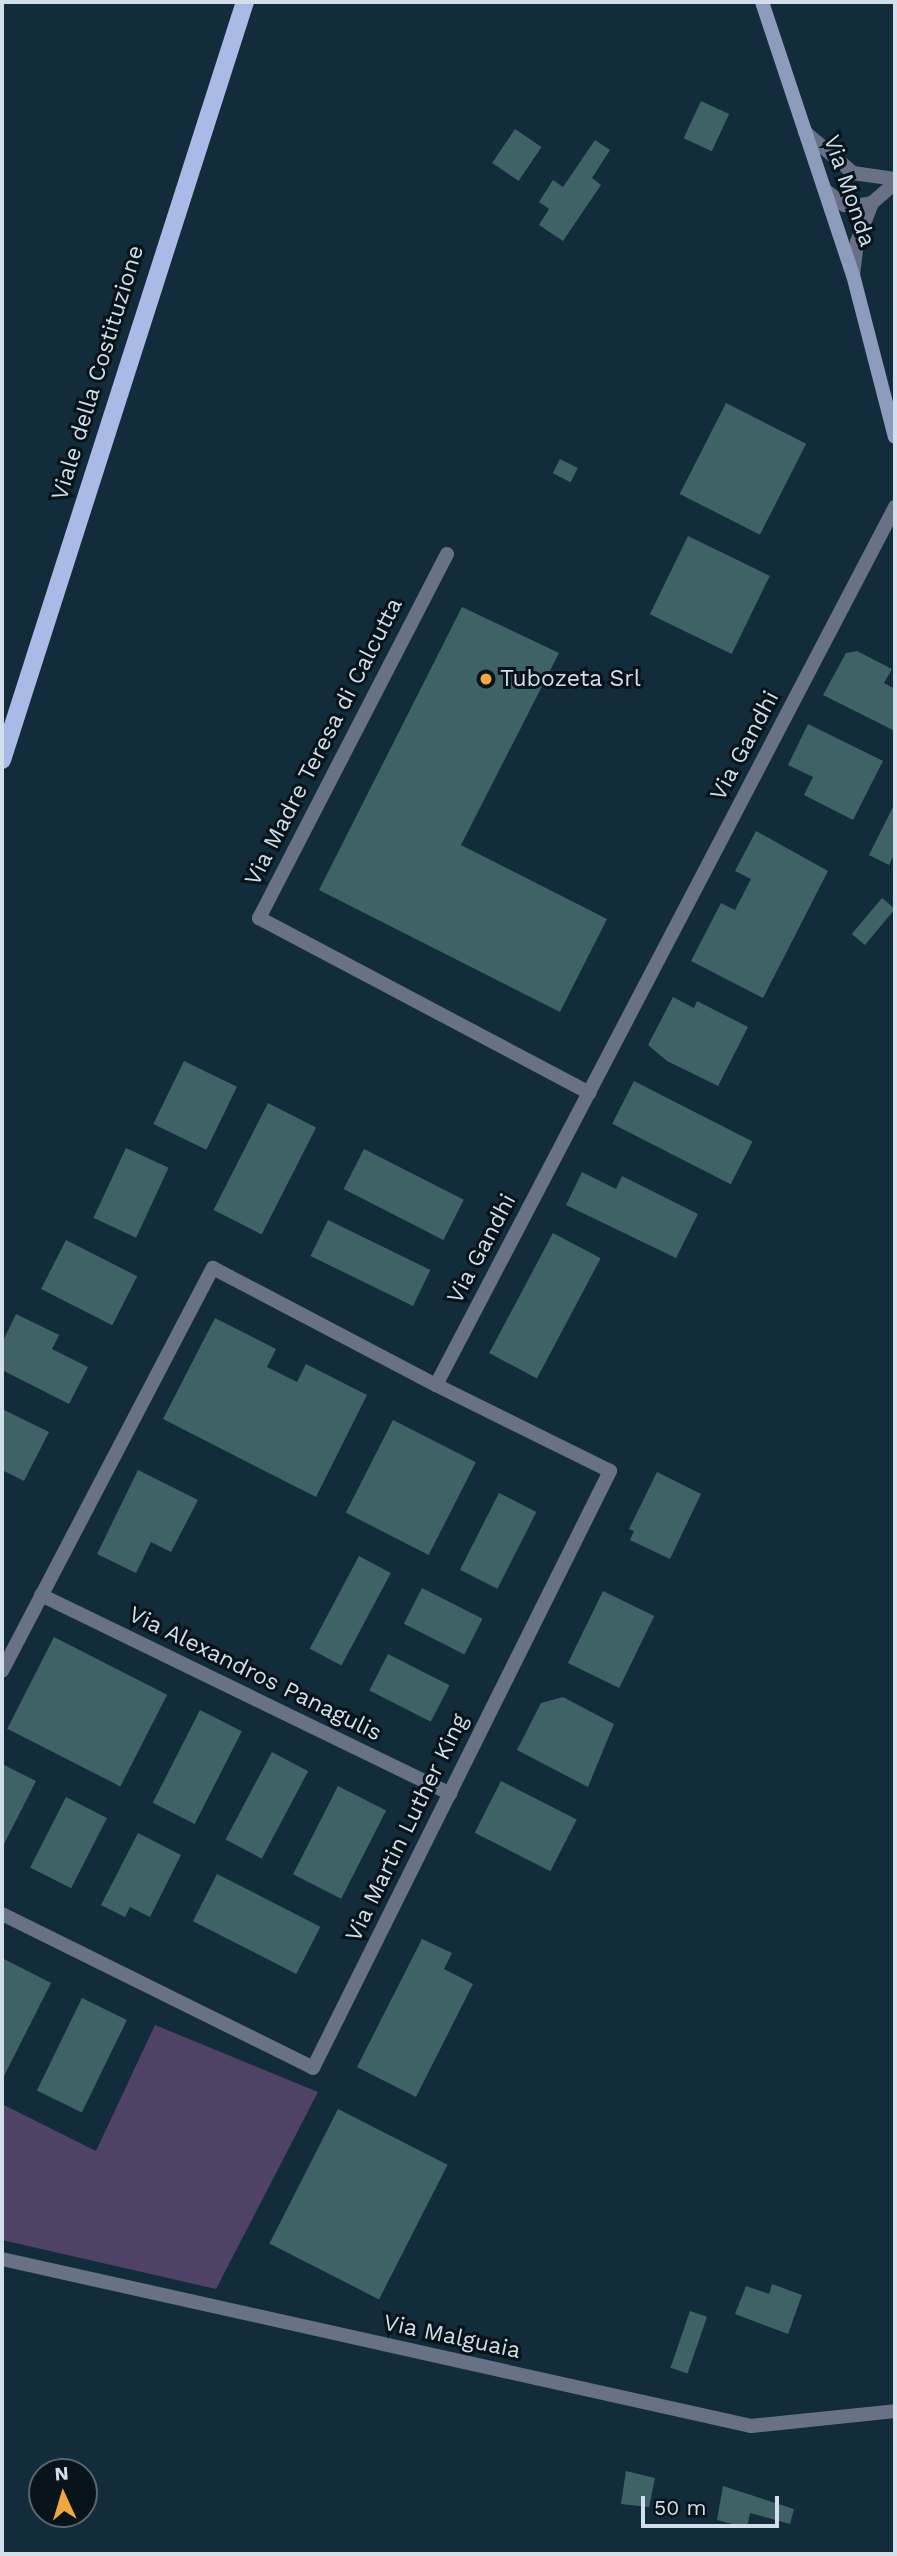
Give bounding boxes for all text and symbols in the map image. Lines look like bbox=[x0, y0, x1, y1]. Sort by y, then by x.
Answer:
street label: Via Monda bbox=[817, 131, 881, 251]
street label: Viale della Costituzione bbox=[46, 242, 150, 504]
street label: Via Madre Teresa di Calcutta bbox=[239, 593, 409, 891]
place label: Tubozeta Srl bbox=[500, 665, 641, 693]
marker: Tubozeta Srl bbox=[478, 671, 494, 687]
street label: Via Gandhi bbox=[705, 686, 785, 806]
street label: Via Gandhi bbox=[442, 1189, 522, 1309]
street label: Via Alexandros Panagulis bbox=[123, 1600, 387, 1748]
street label: Via Martin Luther King bbox=[340, 1709, 474, 1947]
street label: Via Malguaia bbox=[381, 2309, 523, 2365]
north arrow bbox=[28, 2458, 98, 2528]
text: N bbox=[54, 2462, 69, 2486]
scale bar bbox=[645, 2482, 783, 2526]
text: 50 m bbox=[654, 2495, 706, 2520]

